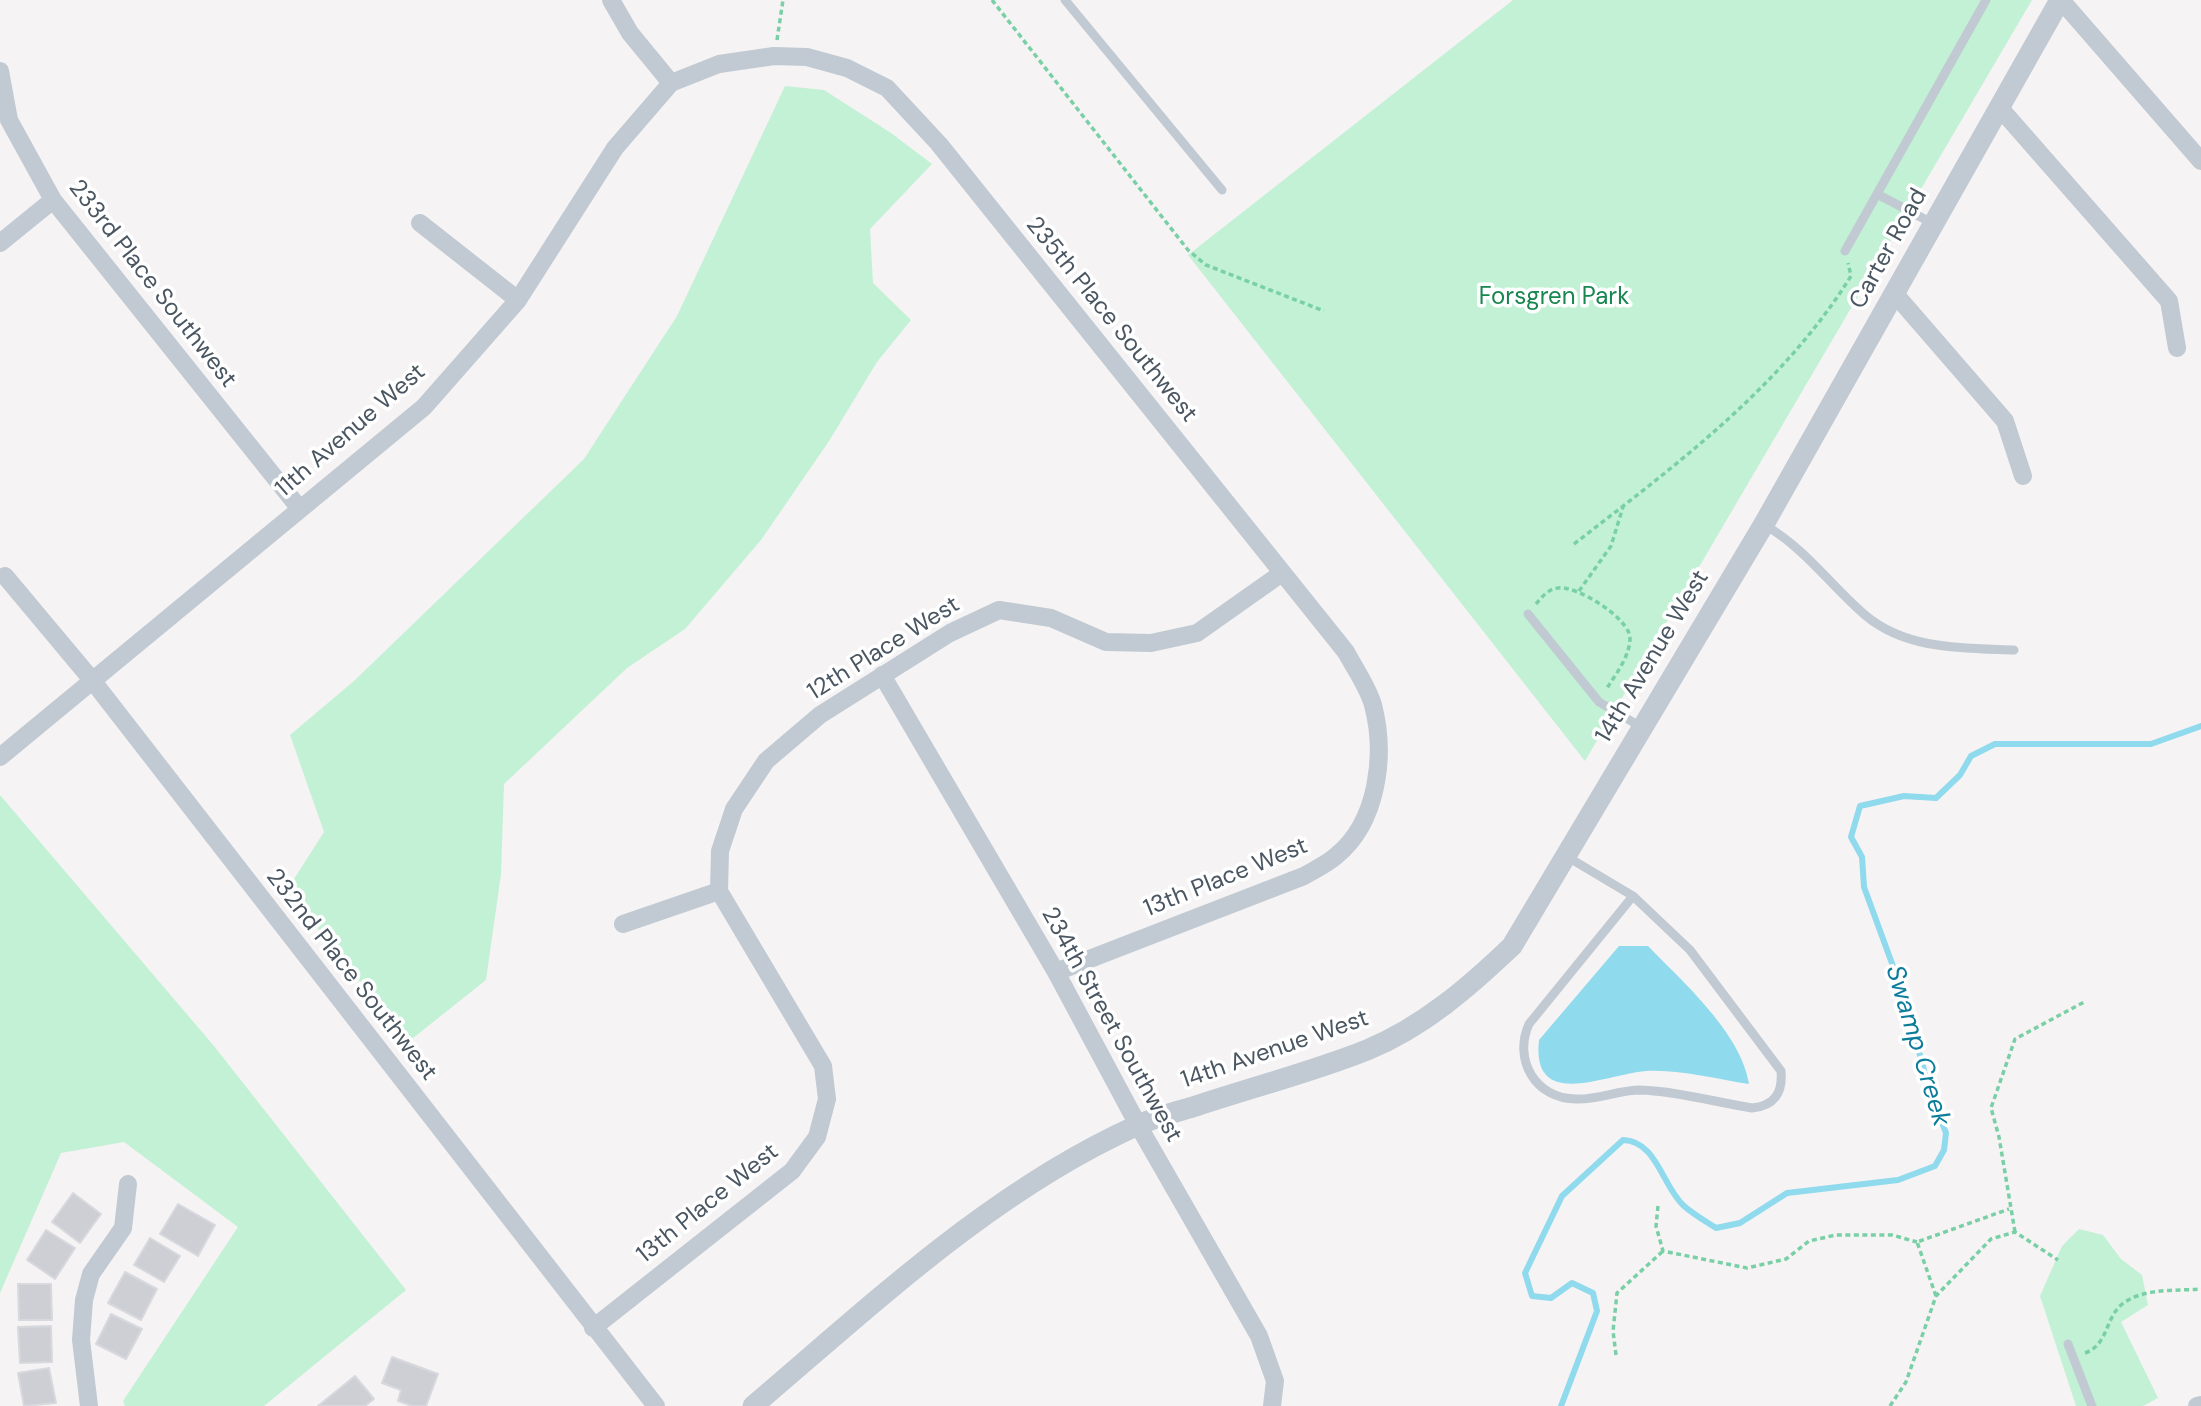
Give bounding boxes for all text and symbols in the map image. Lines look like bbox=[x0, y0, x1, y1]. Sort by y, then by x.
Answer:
street label: 233rd Place Southwest bbox=[62, 174, 242, 394]
street label: Carter Road bbox=[1844, 184, 1934, 314]
street label: 235th Place Southwest bbox=[1019, 212, 1203, 428]
park label: Forsgren Park bbox=[1479, 284, 1629, 312]
street label: 11th Avenue West bbox=[270, 358, 432, 504]
street label: 14th Avenue West bbox=[1590, 566, 1716, 748]
street label: 12th Place West bbox=[803, 591, 965, 707]
street label: 13th Place West bbox=[1140, 832, 1312, 924]
street label: 232nd Place Southwest bbox=[259, 863, 443, 1087]
street label: 234th Street Southwest bbox=[1034, 903, 1188, 1147]
water label: Swamp Creek bbox=[1878, 962, 1956, 1130]
street label: 14th Avenue West bbox=[1178, 1004, 1372, 1096]
street label: 13th Place West bbox=[631, 1138, 785, 1270]

